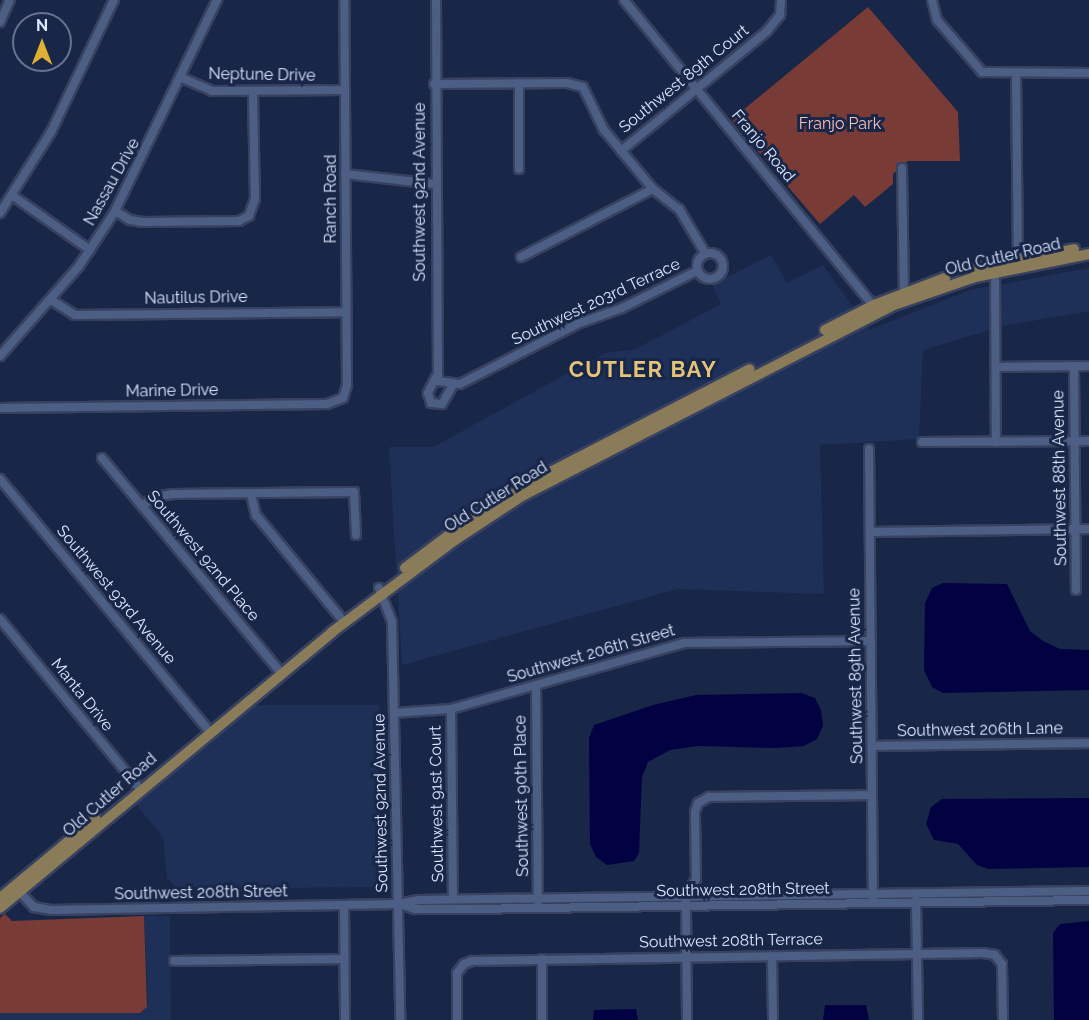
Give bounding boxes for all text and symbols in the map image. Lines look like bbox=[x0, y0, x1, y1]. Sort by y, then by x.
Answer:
north arrow bbox=[12, 12, 72, 72]
text: N bbox=[36, 16, 48, 35]
street label: Southwest 89th Court bbox=[615, 21, 753, 137]
street label: Neptune Drive bbox=[208, 64, 316, 86]
street label: Southwest 92nd Avenue bbox=[410, 102, 430, 282]
street label: Franjo Road bbox=[727, 106, 799, 186]
park label: Franjo Park bbox=[799, 114, 881, 134]
street label: Nassau Drive bbox=[80, 135, 144, 229]
street label: Ranch Road bbox=[321, 155, 341, 243]
street label: Old Cutler Road bbox=[943, 234, 1063, 280]
street label: Southwest 203rd Terrace bbox=[509, 254, 683, 350]
street label: Nautilus Drive bbox=[144, 288, 248, 308]
district label: CUTLER BAY bbox=[569, 357, 717, 383]
street label: Marine Drive bbox=[125, 381, 219, 401]
street label: Southwest 88th Avenue bbox=[1049, 390, 1071, 566]
street label: Old Cutler Road bbox=[441, 458, 551, 536]
street label: Southwest 92nd Place bbox=[143, 487, 263, 625]
street label: Southwest 93rd Avenue bbox=[52, 521, 180, 669]
street label: Southwest 89th Avenue bbox=[845, 588, 867, 764]
street label: Southwest 206th Street bbox=[505, 621, 677, 687]
street label: Manta Drive bbox=[47, 655, 117, 735]
street label: Southwest 92nd Avenue bbox=[370, 713, 392, 893]
street label: Southwest 90th Place bbox=[511, 715, 533, 877]
street label: Southwest 206th Lane bbox=[897, 719, 1063, 741]
street label: Southwest 91st Court bbox=[426, 725, 448, 883]
street label: Old Cutler Road bbox=[59, 749, 161, 841]
street label: Southwest 208th Street bbox=[656, 879, 830, 901]
street label: Southwest 208th Street bbox=[114, 882, 288, 904]
street label: Southwest 208th Terrace bbox=[639, 930, 823, 952]

